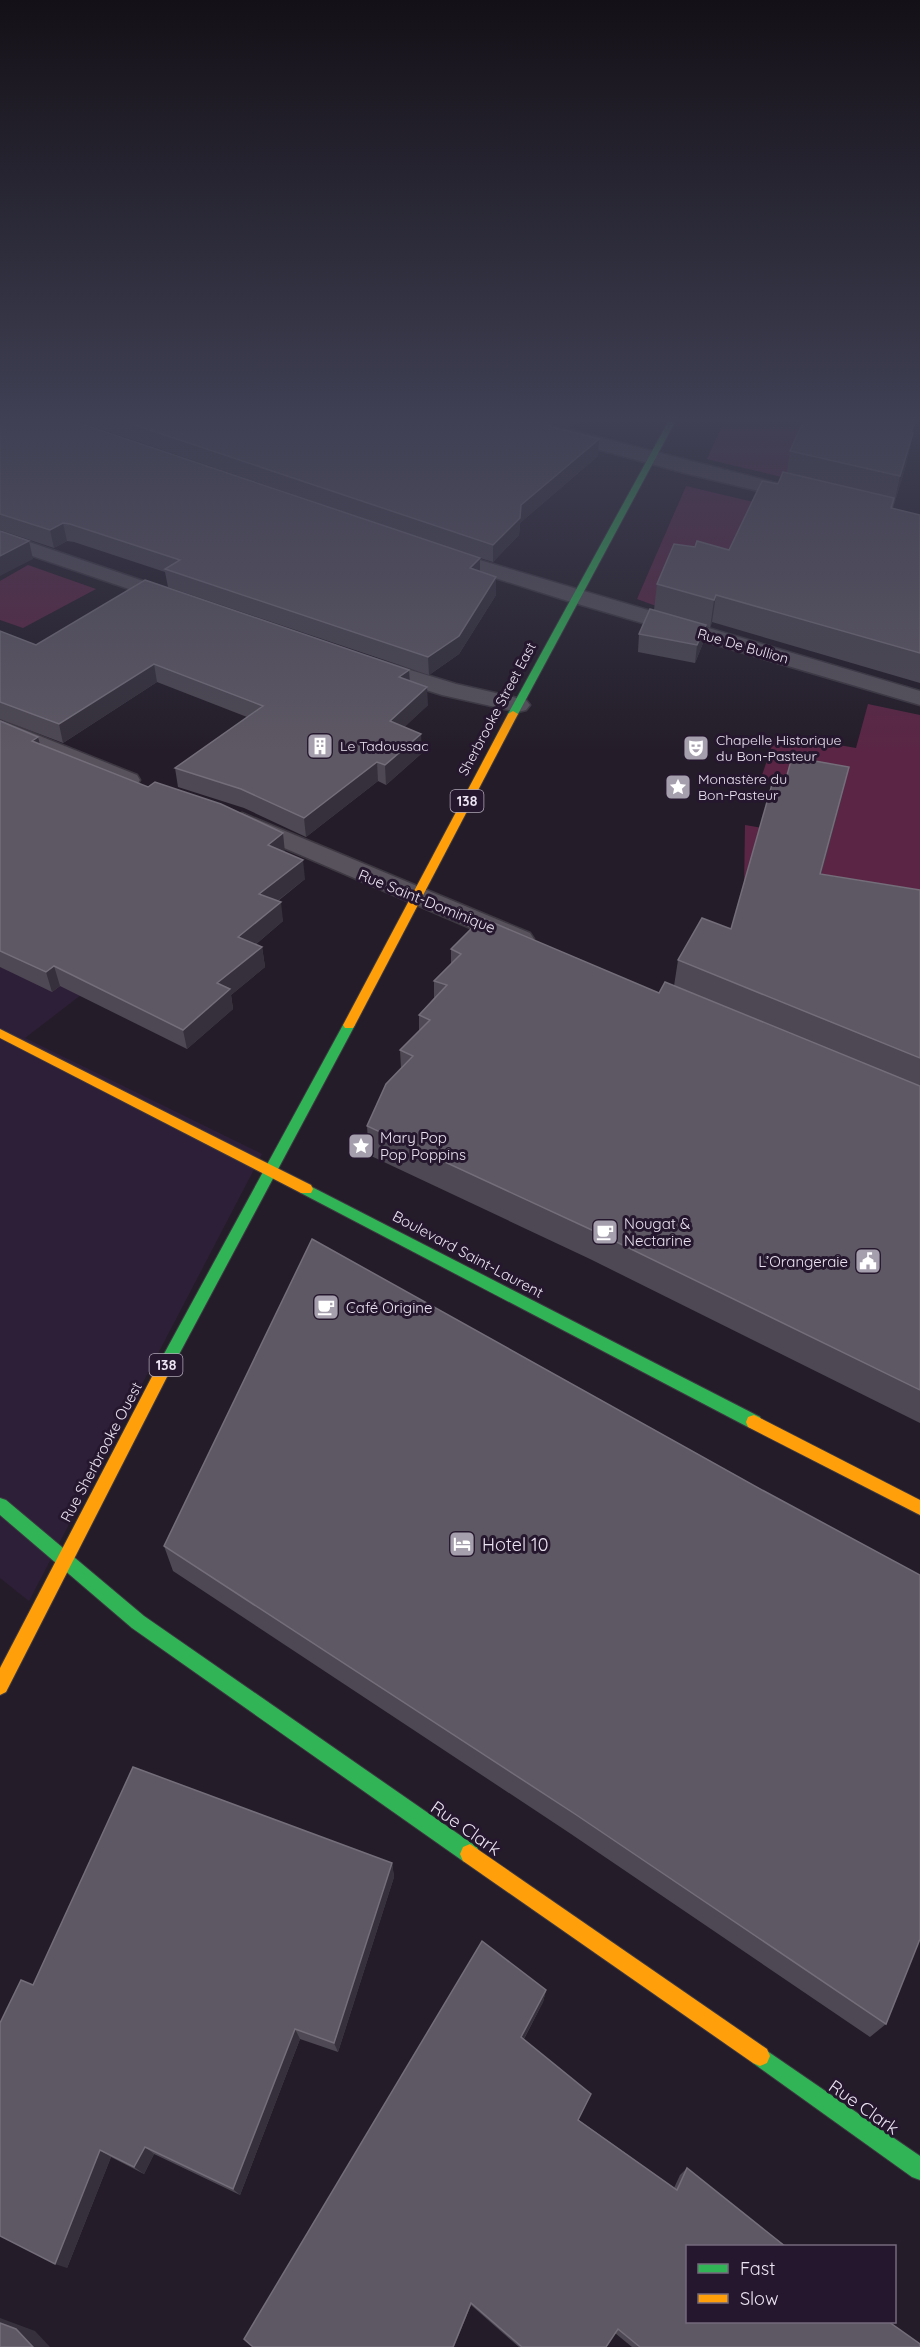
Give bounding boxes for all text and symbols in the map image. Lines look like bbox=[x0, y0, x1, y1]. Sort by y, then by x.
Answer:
street label: Rue De Bullion bbox=[695, 624, 791, 668]
street label: Sherbrooke Street East bbox=[454, 639, 540, 779]
building icon: Le Tadoussac bbox=[305, 731, 335, 761]
place label: Chapelle Historique du Bon-Pasteur bbox=[716, 731, 842, 765]
theatre icon: Chapelle Historique du Bon-Pasteur bbox=[681, 733, 711, 763]
place label: Le Tadoussac bbox=[340, 737, 429, 755]
place label: Monastère du Bon-Pasteur bbox=[698, 770, 787, 804]
place icon: Monastère du Bon-Pasteur bbox=[663, 772, 693, 802]
road number: 138 bbox=[450, 790, 484, 812]
street label: Rue Saint-Dominique bbox=[356, 865, 498, 937]
place label: Mary Pop Pop Poppins bbox=[380, 1128, 466, 1164]
place icon: Mary Pop Pop Poppins bbox=[346, 1131, 376, 1161]
street label: Boulevard Saint-Laurent bbox=[389, 1206, 547, 1302]
place label: Nougat & Nectarine bbox=[624, 1214, 691, 1250]
cafe icon: Nougat & Nectarine bbox=[590, 1217, 620, 1247]
public building icon: L’Orangeraie bbox=[853, 1246, 883, 1276]
place label: L’Orangeraie bbox=[758, 1252, 848, 1271]
cafe icon: Café Origine bbox=[311, 1292, 341, 1322]
place label: Café Origine bbox=[346, 1298, 432, 1317]
road number: 138 bbox=[150, 1354, 182, 1376]
street label: Rue Sherbrooke Ouest bbox=[56, 1379, 146, 1525]
hotel icon: Hotel 10 bbox=[447, 1529, 477, 1559]
place label: Hotel 10 bbox=[482, 1533, 548, 1556]
street label: Rue Clark bbox=[426, 1795, 506, 1861]
street label: Rue Clark bbox=[824, 2074, 904, 2140]
legend bbox=[686, 2245, 896, 2323]
text: Fast bbox=[740, 2257, 775, 2280]
text: Slow bbox=[740, 2287, 778, 2310]

